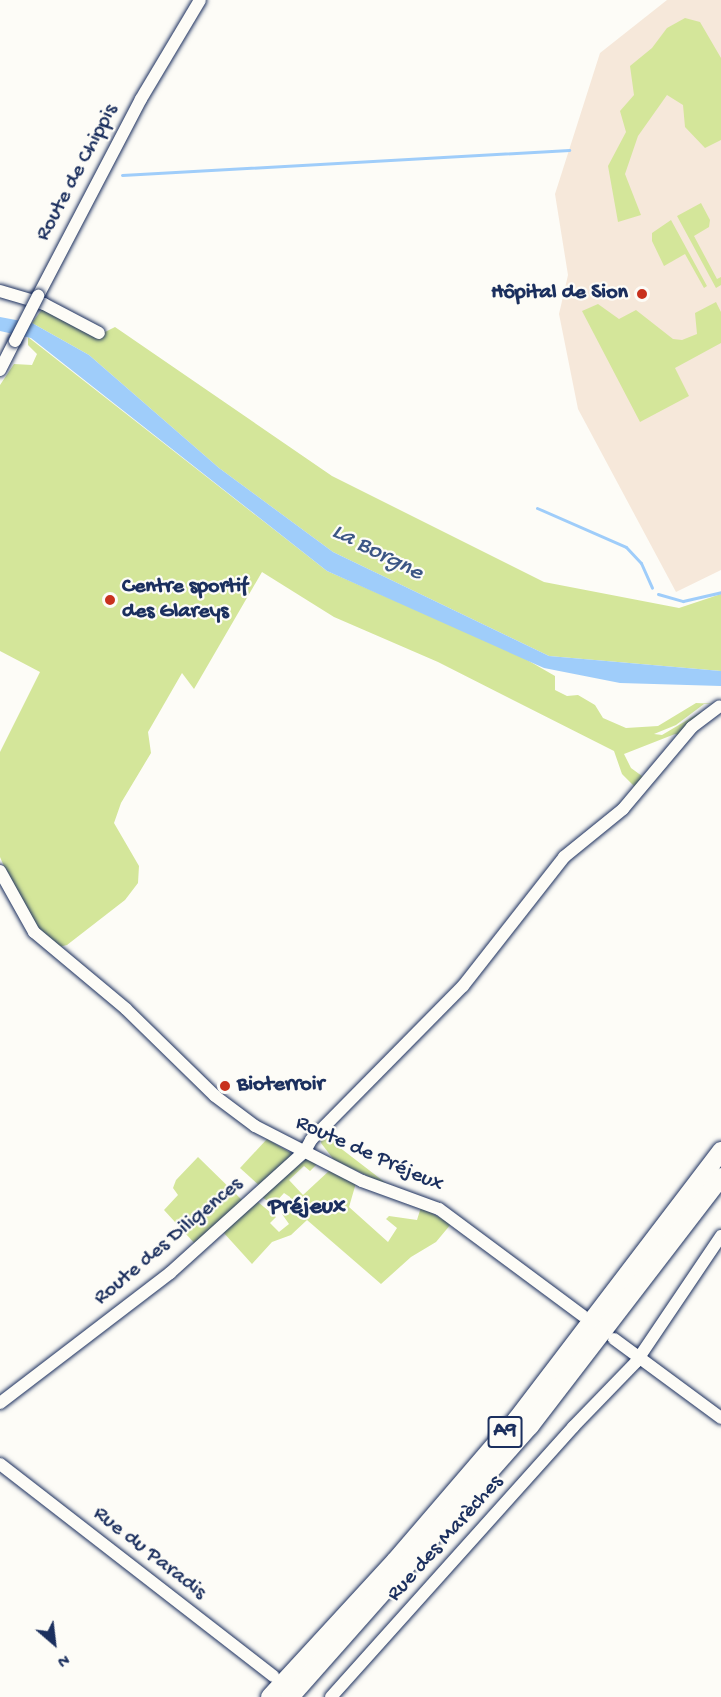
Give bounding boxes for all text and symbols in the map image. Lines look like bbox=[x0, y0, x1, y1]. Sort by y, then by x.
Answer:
street label: Route de Chippis bbox=[31, 100, 125, 246]
place label: Hôpital de Sion bbox=[491, 281, 628, 307]
marker: Hôpital de Sion bbox=[633, 285, 651, 303]
water label: La Borgne bbox=[327, 518, 427, 588]
place label: Centre sportif des Glareys bbox=[122, 574, 248, 626]
marker: Centre sportif des Glareys bbox=[103, 593, 117, 607]
place label: Bioterroir bbox=[237, 1073, 324, 1099]
marker: Bioterroir bbox=[218, 1079, 232, 1093]
street label: Route de Préjeux bbox=[291, 1111, 447, 1199]
street label: Route des Diligences bbox=[89, 1172, 249, 1312]
district label: Préjeux bbox=[268, 1194, 346, 1222]
road number: A9 bbox=[487, 1414, 523, 1450]
street label: Rue des Marèches bbox=[382, 1470, 510, 1608]
street label: Rue du Paradis bbox=[87, 1501, 211, 1607]
north arrow bbox=[24, 1613, 84, 1673]
text: N bbox=[54, 1648, 72, 1670]

